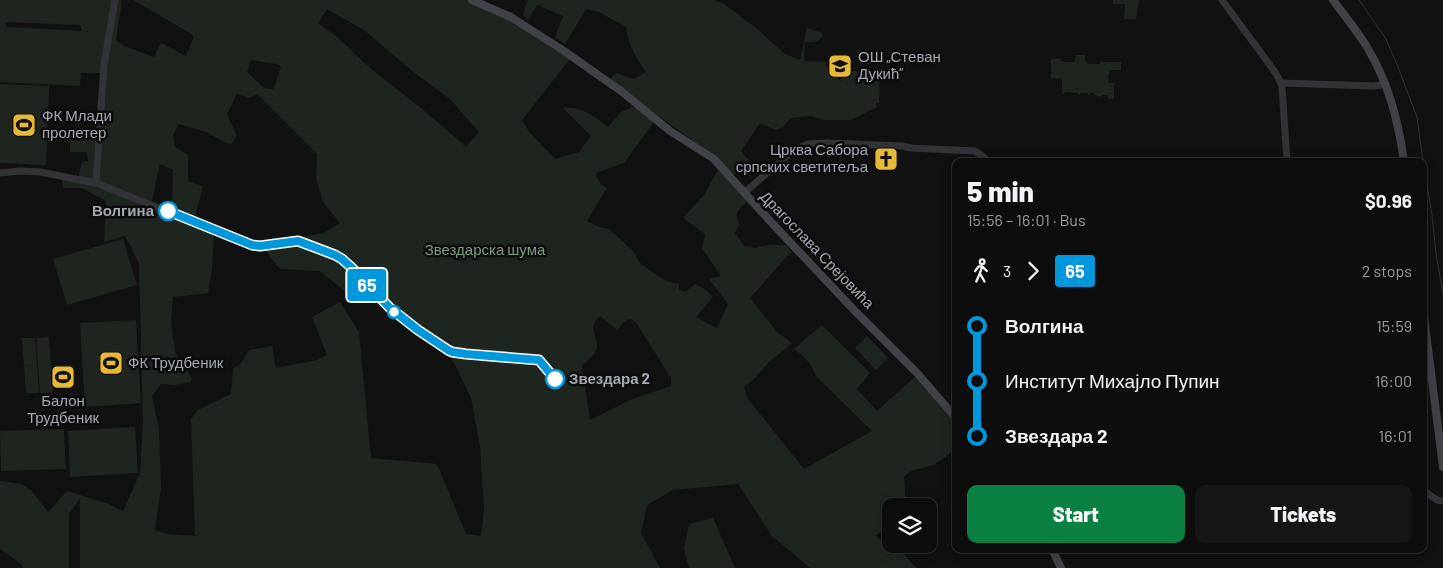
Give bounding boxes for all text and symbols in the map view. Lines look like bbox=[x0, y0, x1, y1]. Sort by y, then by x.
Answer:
place label: ОШ „Стеван Дукић” bbox=[858, 47, 941, 82]
school or university icon: ОШ „Стеван Дукић” bbox=[827, 53, 853, 79]
place label: ФК Млади пролетер bbox=[42, 106, 112, 141]
sports icon: ФК Млади пролетер bbox=[11, 112, 37, 138]
place label: Црква Сабора српских светитеља bbox=[736, 140, 869, 175]
church icon: Црква Сабора српских светитеља bbox=[873, 146, 899, 172]
text: 5 min bbox=[967, 174, 1034, 208]
street label: Драгослава Срејовића bbox=[757, 187, 879, 312]
text: $0.96 bbox=[1365, 189, 1412, 212]
place label: Волгина bbox=[92, 201, 155, 219]
marker: Волгина bbox=[158, 201, 178, 221]
text: 15:56 – 16:01 · Bus bbox=[967, 210, 1086, 229]
park label: Звездарска шума bbox=[425, 240, 546, 258]
icon: walk bbox=[967, 257, 995, 285]
icon: forward bbox=[1019, 257, 1047, 285]
text: 65 bbox=[1065, 260, 1085, 282]
text: 3 bbox=[1003, 261, 1011, 280]
text: 2 stops bbox=[1362, 261, 1412, 280]
line badge: 65 bbox=[344, 269, 390, 301]
text: 65 bbox=[357, 274, 377, 296]
unlabelled marker bbox=[387, 305, 401, 319]
text: Волгина bbox=[1005, 314, 1084, 337]
text: 15:59 bbox=[1376, 316, 1412, 335]
sports icon: ФК Трудбеник bbox=[98, 350, 124, 376]
place label: ФК Трудбеник bbox=[128, 353, 224, 371]
sports icon: Балон Трудбеник bbox=[50, 364, 76, 390]
marker: Звездара 2 bbox=[545, 369, 565, 389]
place label: Звездара 2 bbox=[569, 369, 650, 387]
text: Институт Михајло Пупин bbox=[1005, 369, 1220, 392]
text: 16:00 bbox=[1375, 371, 1412, 390]
place label: Балон Трудбеник bbox=[27, 391, 100, 426]
text: Звездара 2 bbox=[1005, 424, 1108, 447]
text: 16:01 bbox=[1379, 426, 1412, 445]
button: Start bbox=[967, 485, 1185, 543]
button: Tickets bbox=[1195, 485, 1412, 543]
map controls bbox=[882, 498, 937, 553]
button: layers bbox=[882, 498, 937, 553]

